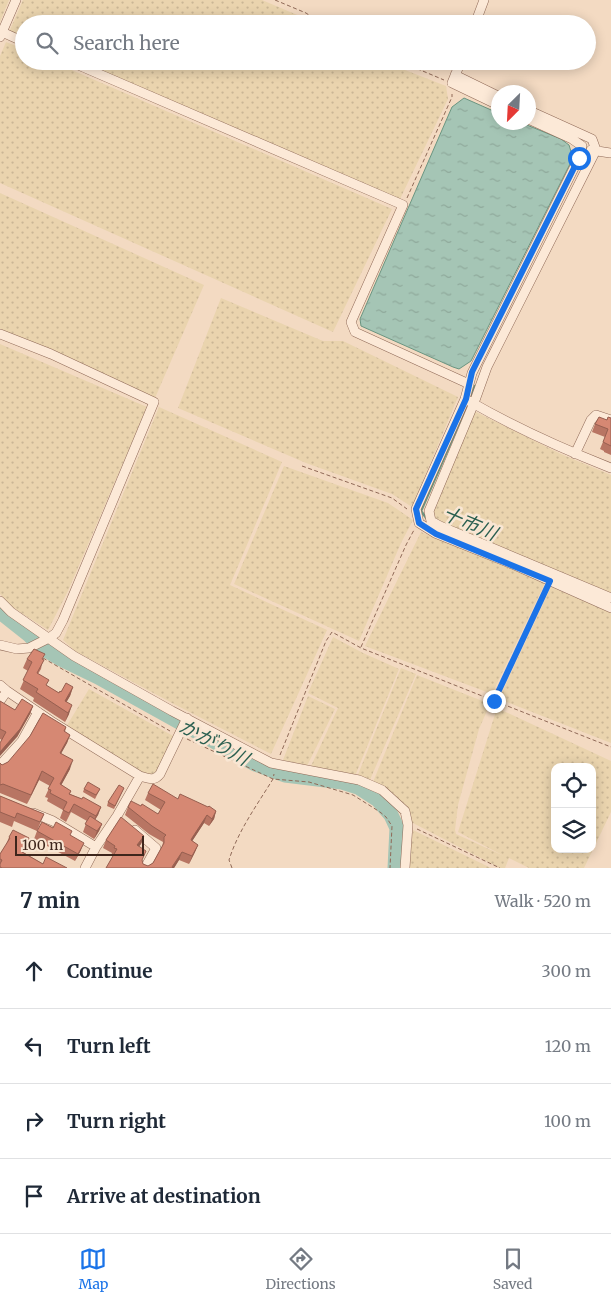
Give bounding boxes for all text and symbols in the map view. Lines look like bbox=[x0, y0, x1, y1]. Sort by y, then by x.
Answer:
search box bbox=[15, 15, 596, 70]
icon: search bbox=[33, 29, 61, 57]
text: Search here bbox=[73, 31, 180, 55]
north arrow bbox=[491, 85, 536, 130]
route start bbox=[568, 147, 591, 170]
water label: 十市川 bbox=[439, 501, 503, 546]
route end bbox=[483, 690, 506, 713]
water label: かがり川 bbox=[175, 714, 255, 771]
map controls bbox=[551, 763, 596, 853]
button: locate bbox=[551, 763, 596, 808]
button: layers bbox=[551, 808, 596, 853]
scale bar bbox=[15, 833, 144, 856]
text: 100 m bbox=[22, 836, 63, 854]
text: 7 min bbox=[20, 887, 80, 914]
text: Walk · 520 m bbox=[495, 891, 591, 911]
icon: ahead bbox=[20, 957, 48, 985]
text: Continue bbox=[67, 959, 153, 983]
text: 300 m bbox=[542, 961, 591, 981]
icon: left bbox=[20, 1032, 48, 1060]
text: Turn left bbox=[67, 1034, 151, 1058]
text: 120 m bbox=[545, 1036, 591, 1056]
icon: right bbox=[20, 1107, 48, 1135]
text: Turn right bbox=[67, 1109, 166, 1133]
text: 100 m bbox=[544, 1111, 591, 1131]
icon: arrive bbox=[20, 1182, 48, 1210]
text: Arrive at destination bbox=[67, 1184, 261, 1208]
tab: Map bbox=[79, 1245, 108, 1293]
tab: Directions bbox=[266, 1245, 336, 1293]
tab: Saved bbox=[493, 1245, 532, 1293]

